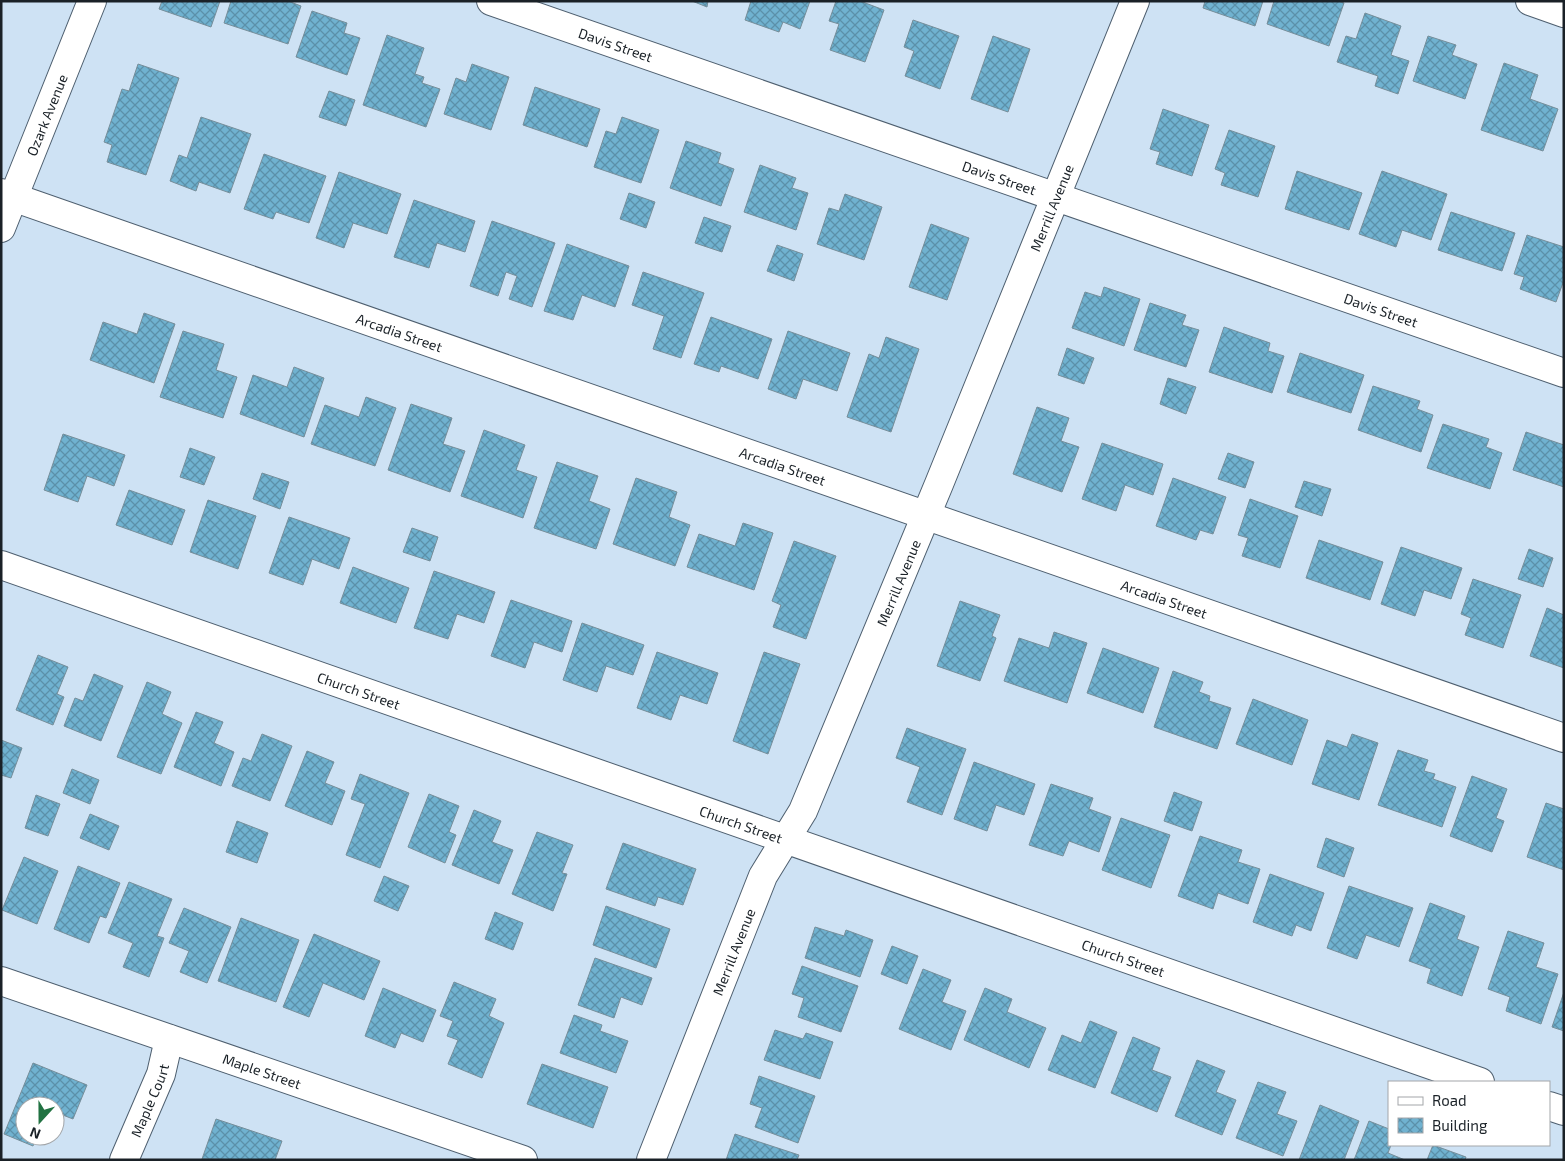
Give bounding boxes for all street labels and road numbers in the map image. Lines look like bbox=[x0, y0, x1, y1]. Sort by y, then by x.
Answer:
street label: Davis Street bbox=[577, 24, 655, 65]
street label: Ozark Avenue bbox=[22, 71, 70, 158]
street label: Davis Street bbox=[960, 157, 1039, 198]
street label: Merrill Avenue bbox=[1026, 162, 1076, 254]
street label: Davis Street bbox=[1342, 289, 1420, 330]
street label: Arcadia Street bbox=[354, 309, 445, 355]
street label: Arcadia Street bbox=[738, 443, 828, 488]
street label: Merrill Avenue bbox=[872, 537, 924, 628]
street label: Arcadia Street bbox=[1119, 576, 1210, 621]
street label: Church Street bbox=[315, 668, 402, 712]
street label: Church Street bbox=[697, 801, 785, 846]
street label: Merrill Avenue bbox=[708, 906, 758, 998]
street label: Church Street bbox=[1080, 935, 1167, 980]
street label: Maple Street bbox=[221, 1049, 304, 1092]
street label: Maple Court bbox=[127, 1062, 172, 1139]

